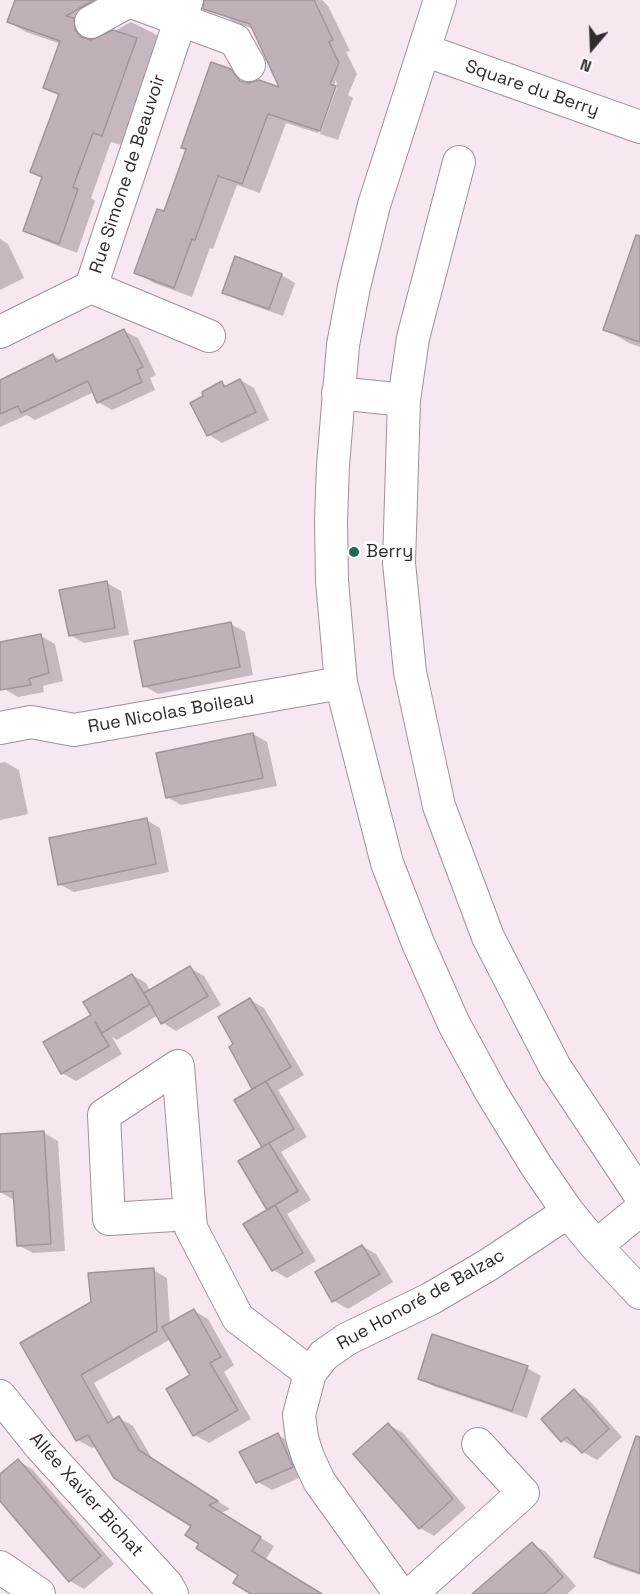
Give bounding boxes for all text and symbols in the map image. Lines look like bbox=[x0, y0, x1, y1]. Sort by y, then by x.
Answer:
north arrow bbox=[562, 18, 622, 78]
text: N bbox=[577, 54, 594, 77]
street label: Square du Berry bbox=[462, 56, 602, 122]
street label: Rue Simone de Beauvoir bbox=[86, 72, 170, 276]
place label: Berry bbox=[366, 541, 413, 563]
marker: Berry bbox=[347, 545, 361, 559]
street label: Rue Nicolas Boileau bbox=[86, 688, 256, 738]
street label: Rue Honoré de Balzac bbox=[333, 1245, 509, 1355]
street label: Allée Xavier Bichat bbox=[25, 1428, 147, 1562]

